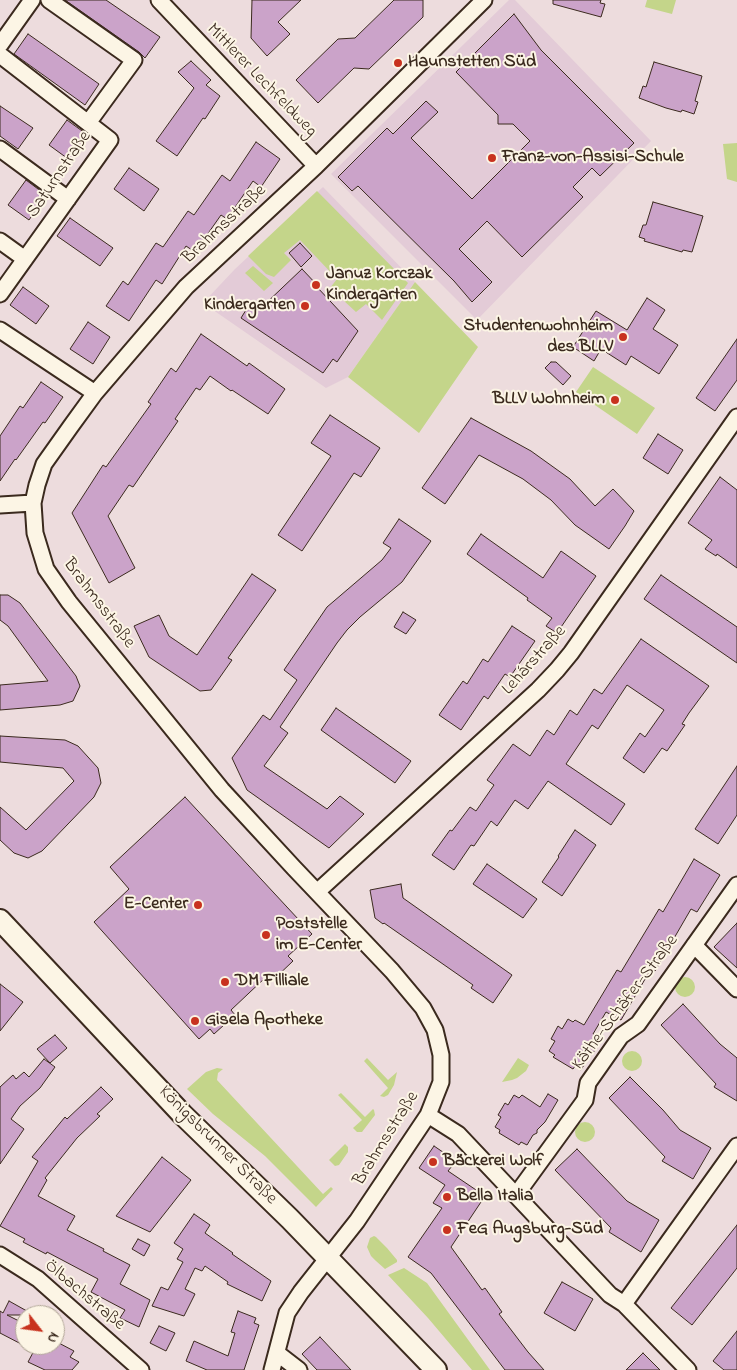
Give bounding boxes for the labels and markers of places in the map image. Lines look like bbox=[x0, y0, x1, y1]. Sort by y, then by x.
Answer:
place label: Haunstetten Süd bbox=[408, 52, 536, 74]
marker: Haunstetten Süd bbox=[392, 57, 404, 69]
place label: Franz-von-Assisi-Schule bbox=[502, 147, 684, 169]
marker: Franz-von-Assisi-Schule bbox=[486, 152, 498, 164]
place label: Januz Korczak Kindergarten bbox=[326, 264, 432, 306]
marker: Januz Korczak Kindergarten bbox=[310, 279, 322, 291]
place label: Kindergarten bbox=[204, 295, 295, 317]
marker: Kindergarten bbox=[299, 300, 311, 312]
place label: Studentenwohnheim des BLLV bbox=[463, 316, 613, 358]
marker: Studentenwohnheim des BLLV bbox=[617, 331, 629, 343]
place label: BLLV Wohnheim bbox=[493, 389, 605, 411]
marker: BLLV Wohnheim bbox=[609, 394, 621, 406]
place label: E-Center bbox=[124, 894, 188, 916]
marker: E-Center bbox=[192, 899, 204, 911]
place label: Poststelle im E-Center bbox=[276, 914, 362, 956]
marker: Poststelle im E-Center bbox=[260, 929, 272, 941]
place label: DM Filliale bbox=[235, 971, 309, 993]
marker: DM Filliale bbox=[219, 976, 231, 988]
place label: Gisela Apotheke bbox=[205, 1010, 323, 1032]
marker: Gisela Apotheke bbox=[189, 1015, 201, 1027]
place label: Bäckerei Wolf bbox=[443, 1151, 544, 1173]
marker: Bäckerei Wolf bbox=[427, 1156, 439, 1168]
place label: Bella Italia bbox=[457, 1186, 533, 1208]
marker: Bella Italia bbox=[441, 1191, 453, 1203]
place label: FeG Augsburg-Süd bbox=[457, 1219, 603, 1241]
marker: FeG Augsburg-Süd bbox=[441, 1224, 453, 1236]

